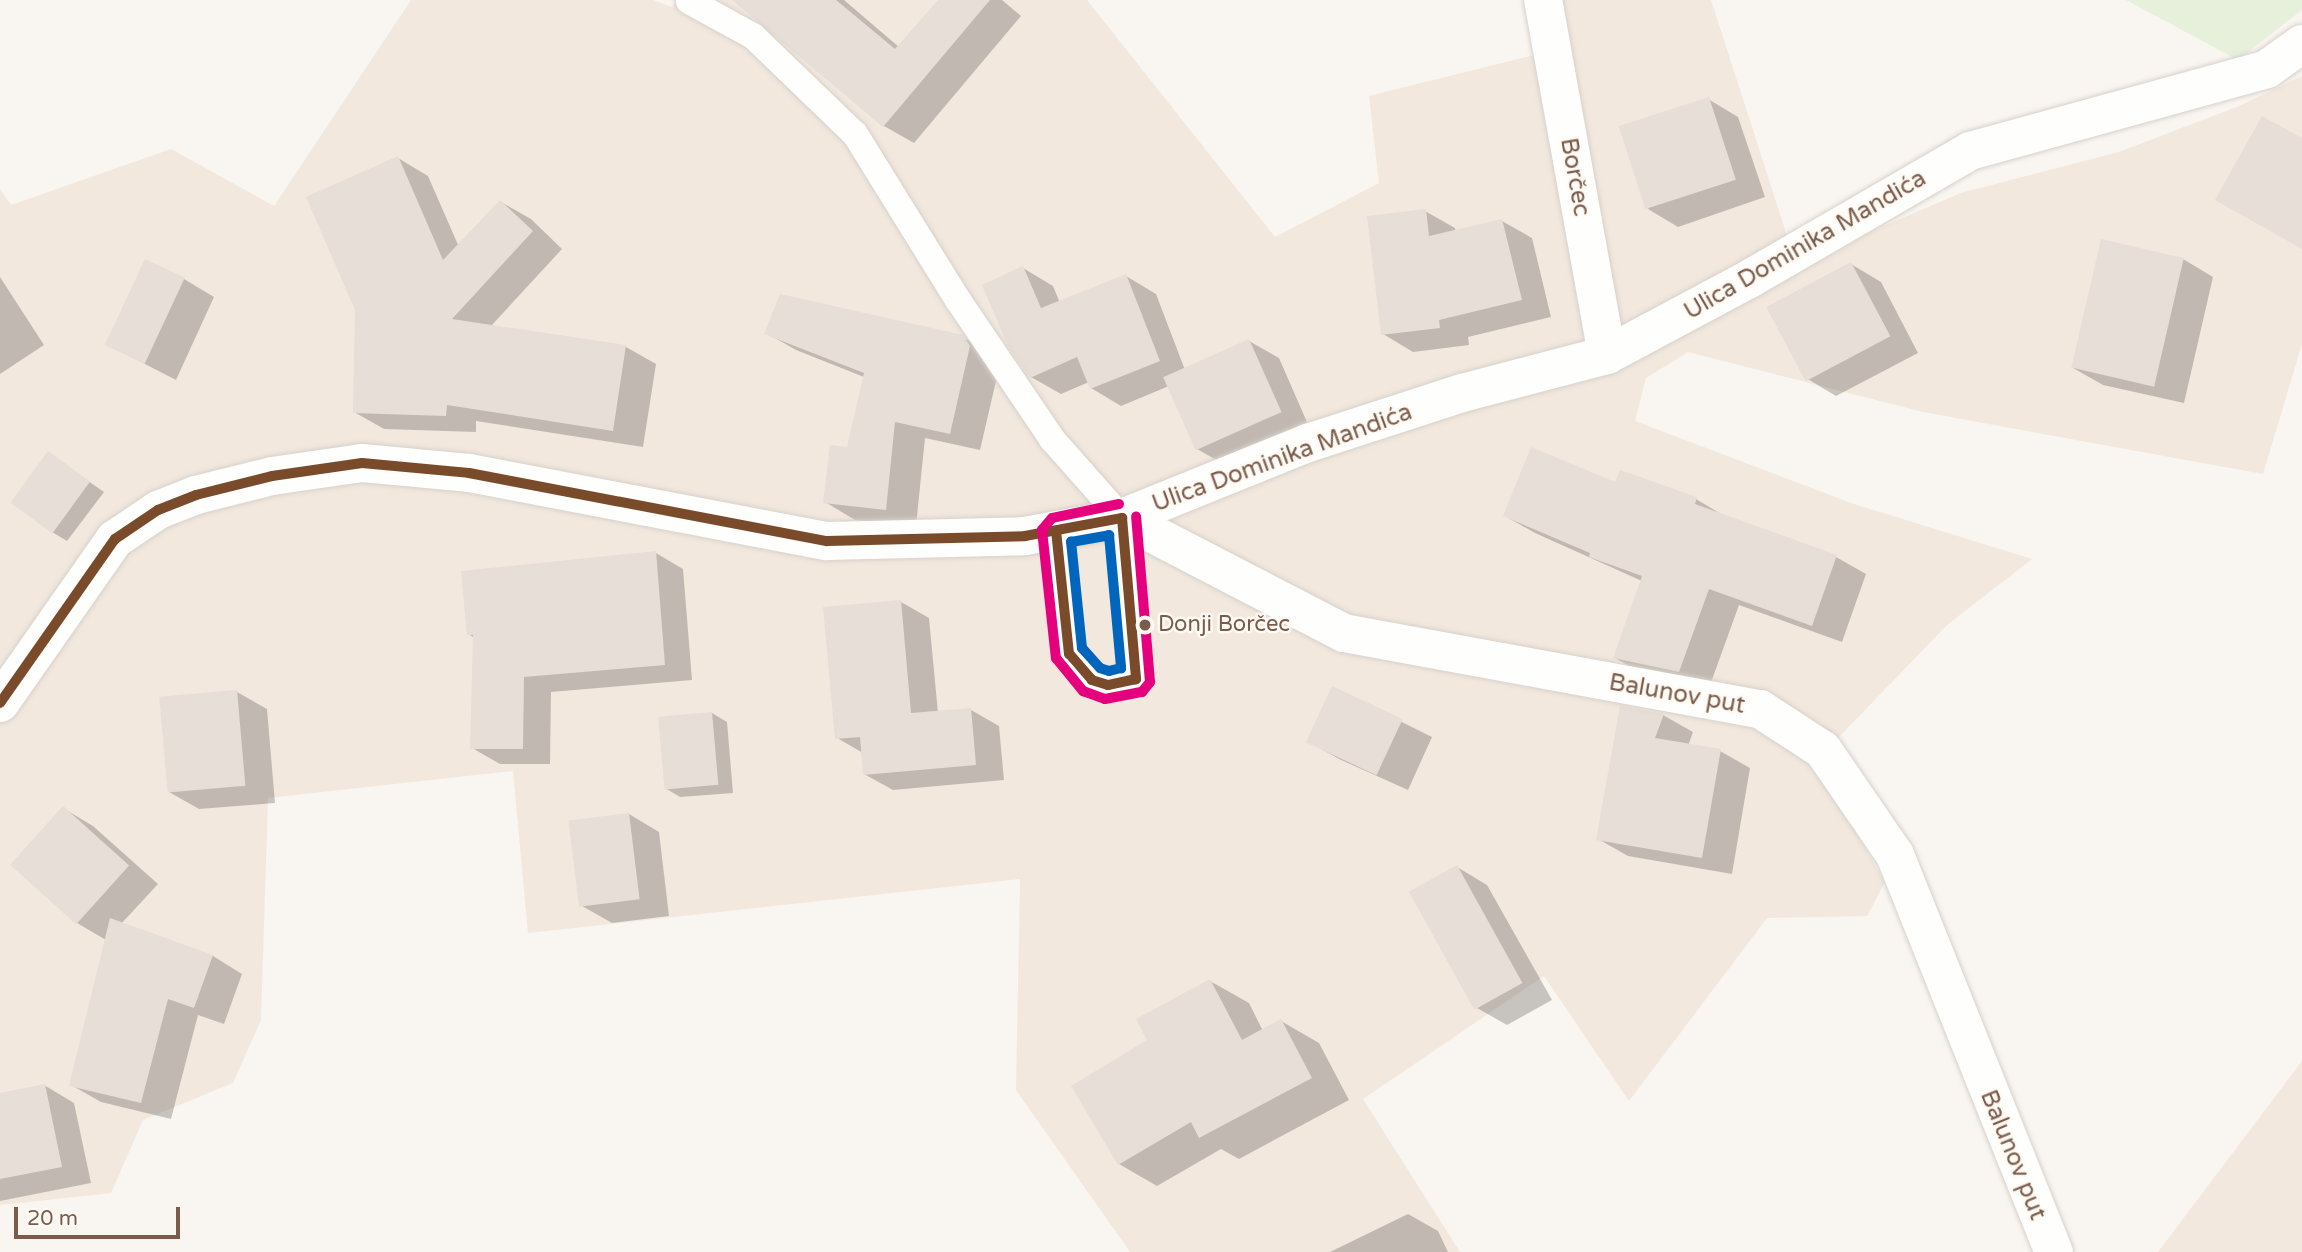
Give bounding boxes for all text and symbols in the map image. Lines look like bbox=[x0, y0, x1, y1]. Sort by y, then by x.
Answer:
street label: Borčec bbox=[1554, 136, 1596, 218]
street label: Ulica Dominika Mandića bbox=[1679, 164, 1931, 326]
street label: Ulica Dominika Mandića bbox=[1148, 398, 1416, 518]
place label: Donji Borčec bbox=[1158, 612, 1290, 638]
marker: Donji Borčec bbox=[1138, 618, 1152, 632]
street label: Balunov put bbox=[1607, 668, 1747, 720]
street label: Balunov put bbox=[1974, 1086, 2052, 1224]
scale bar bbox=[18, 1192, 184, 1236]
text: 20 m bbox=[27, 1206, 78, 1231]

